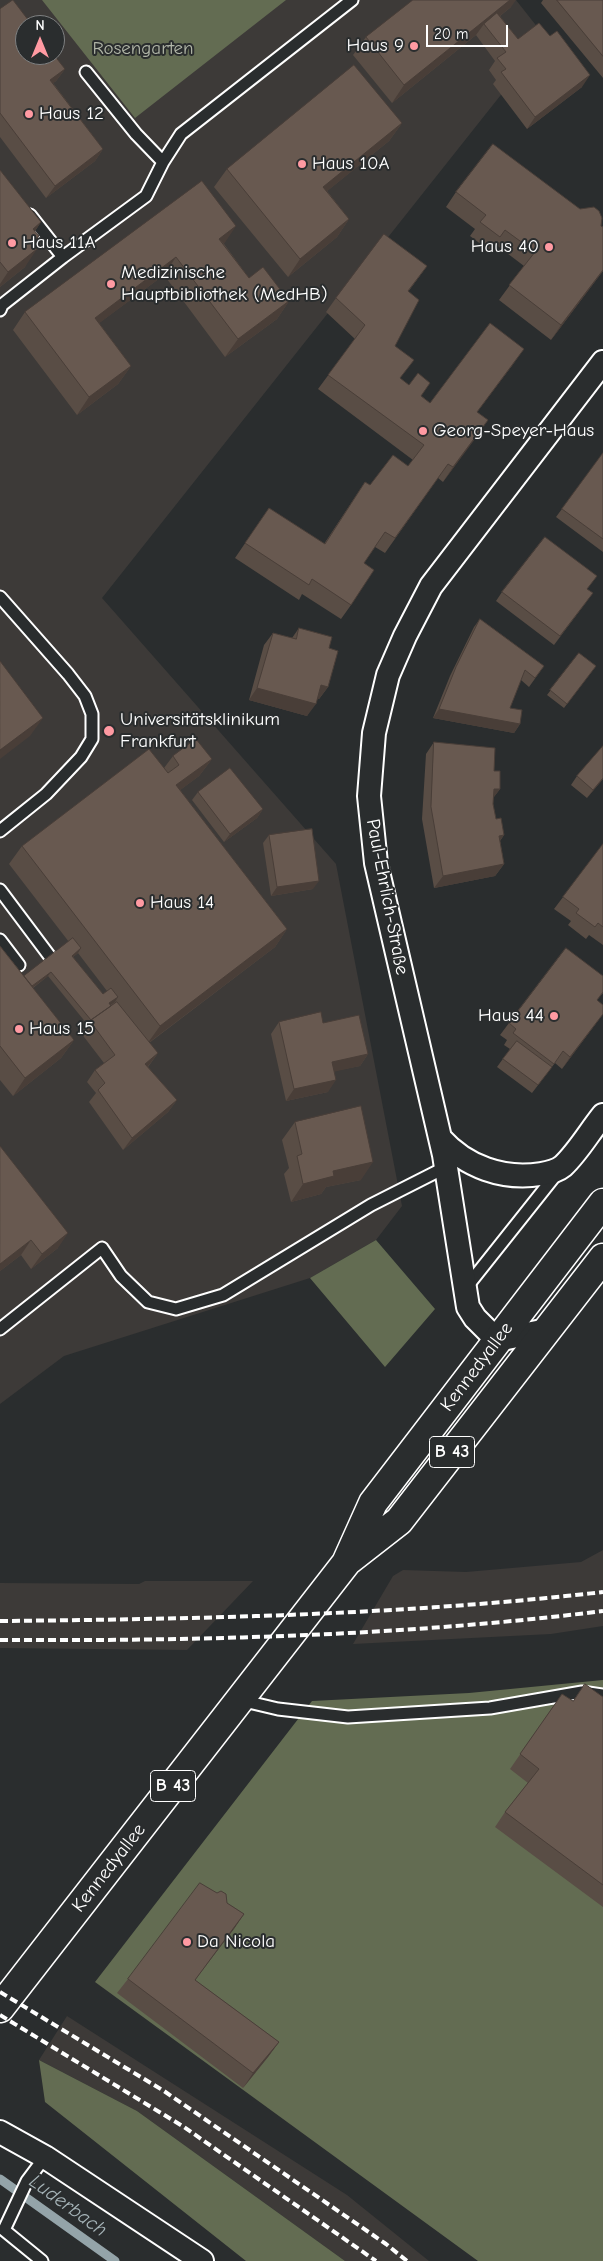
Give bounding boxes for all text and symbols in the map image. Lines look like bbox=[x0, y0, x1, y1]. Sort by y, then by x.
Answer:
north arrow bbox=[15, 15, 65, 65]
scale bar bbox=[428, 15, 510, 47]
text: N bbox=[35, 17, 45, 34]
text: 20 m bbox=[434, 25, 468, 43]
place label: Haus 9 bbox=[346, 35, 404, 57]
park label: Rosengarten bbox=[92, 38, 194, 60]
marker: Haus 9 bbox=[408, 40, 420, 52]
place label: Haus 12 bbox=[39, 103, 104, 125]
marker: Haus 12 bbox=[23, 108, 35, 120]
place label: Haus 10A bbox=[312, 153, 390, 175]
marker: Haus 10A bbox=[296, 158, 308, 170]
place label: Haus 11A bbox=[22, 232, 96, 254]
place label: Haus 40 bbox=[471, 236, 539, 258]
marker: Haus 11A bbox=[6, 237, 18, 249]
marker: Haus 40 bbox=[543, 241, 555, 253]
place label: Medizinische Hauptbibliothek (MedHB) bbox=[121, 262, 327, 306]
marker: Medizinische Hauptbibliothek (MedHB) bbox=[105, 278, 117, 290]
place label: Georg-Speyer-Haus bbox=[433, 420, 594, 442]
marker: Georg-Speyer-Haus bbox=[417, 425, 429, 437]
place label: Universitätsklinikum Frankfurt bbox=[120, 709, 280, 753]
marker: Universitätsklinikum Frankfurt bbox=[102, 724, 116, 738]
street label: Paul-Ehrlich-Straße bbox=[361, 817, 413, 977]
place label: Haus 14 bbox=[150, 892, 214, 914]
marker: Haus 14 bbox=[134, 897, 146, 909]
place label: Haus 44 bbox=[478, 1005, 544, 1027]
marker: Haus 44 bbox=[548, 1010, 560, 1022]
place label: Haus 15 bbox=[29, 1018, 94, 1040]
marker: Haus 15 bbox=[13, 1023, 25, 1035]
street label: Kennedyallee bbox=[436, 1318, 518, 1416]
road number: B 43 bbox=[430, 1436, 474, 1468]
road number: B 43 bbox=[150, 1770, 196, 1802]
street label: Kennedyallee bbox=[67, 1819, 151, 1917]
place label: Da Nicola bbox=[197, 1931, 275, 1953]
marker: Da Nicola bbox=[181, 1936, 193, 1948]
water label: Luderbach bbox=[24, 2170, 112, 2242]

